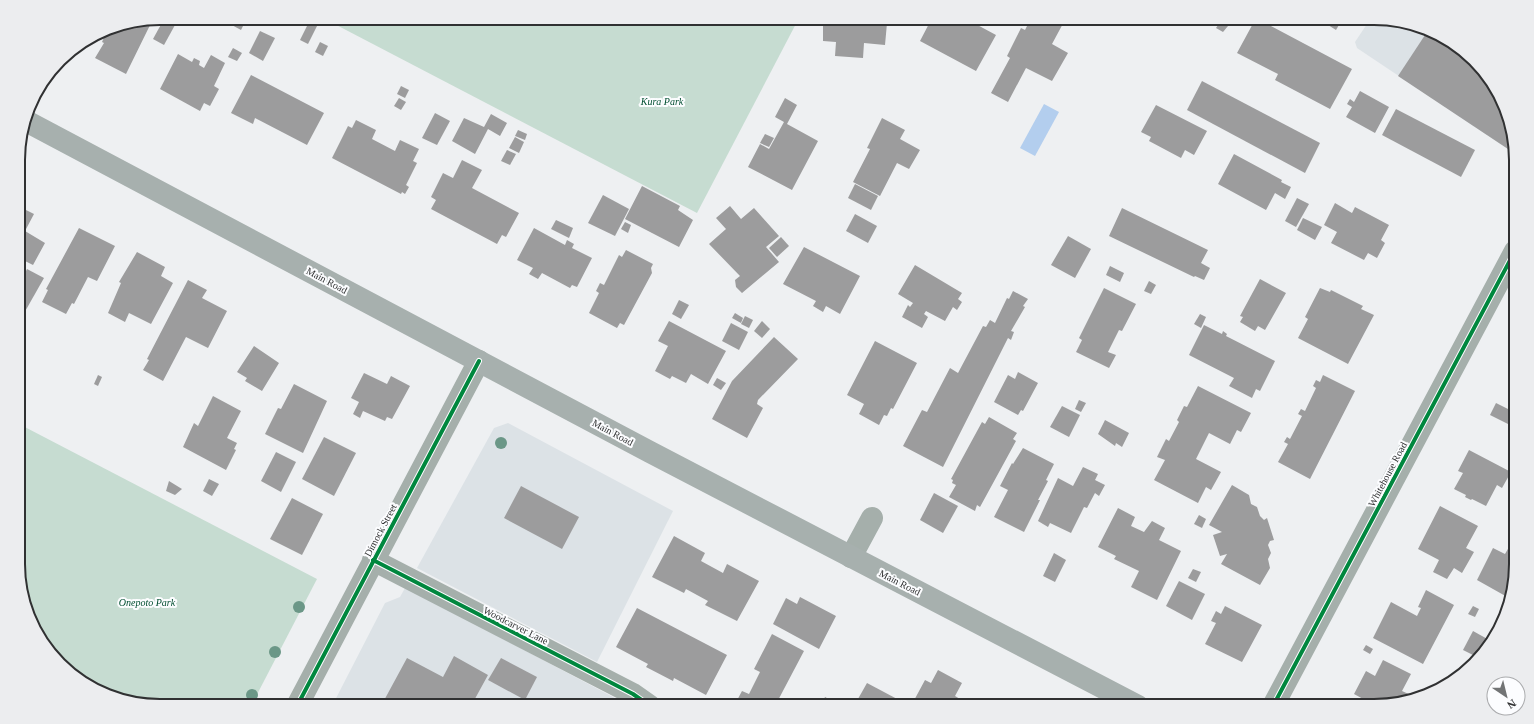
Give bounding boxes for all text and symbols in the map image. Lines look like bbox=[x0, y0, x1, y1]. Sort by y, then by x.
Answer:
park label: Kura Park bbox=[640, 96, 684, 107]
street label: Main Road bbox=[304, 265, 349, 296]
street label: Main Road bbox=[590, 417, 635, 448]
street label: Whitehouse Road bbox=[1366, 440, 1409, 508]
street label: Dimock Street bbox=[362, 502, 399, 558]
street label: Main Road bbox=[877, 567, 922, 597]
park label: Onepoto Park bbox=[119, 597, 176, 608]
street label: Woodcarver Lane bbox=[482, 604, 550, 647]
north arrow bbox=[1486, 676, 1526, 716]
text: N bbox=[1505, 697, 1518, 711]

